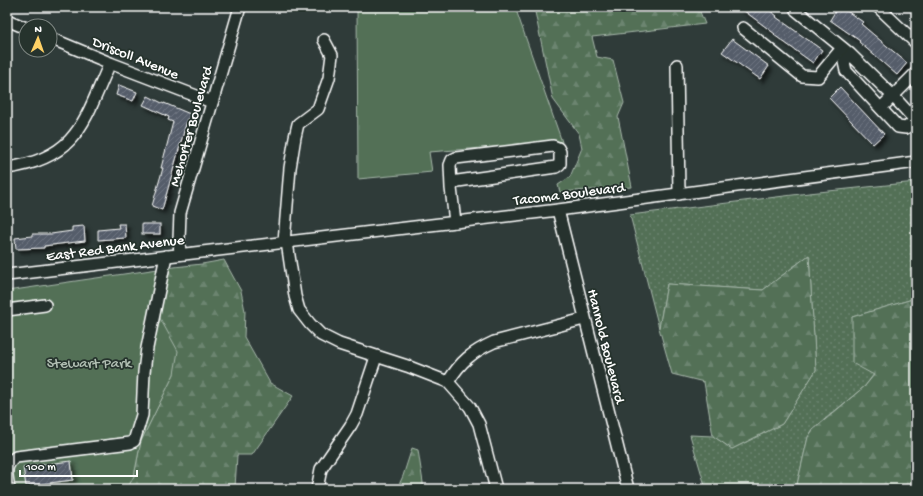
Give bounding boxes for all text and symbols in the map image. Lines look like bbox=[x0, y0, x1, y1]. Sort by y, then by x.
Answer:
north arrow bbox=[18, 18, 58, 58]
text: N bbox=[34, 24, 42, 36]
street label: Driscoll Avenue bbox=[88, 33, 182, 85]
street label: Mehorter Boulevard bbox=[166, 63, 218, 189]
street label: Tacoma Boulevard bbox=[512, 179, 627, 211]
street label: East Red Bank Avenue bbox=[45, 232, 186, 266]
street label: Hannold Boulevard bbox=[582, 287, 628, 407]
park label: Stewart Park bbox=[47, 355, 132, 373]
scale bar bbox=[20, 452, 137, 478]
text: 100 m bbox=[25, 461, 56, 475]

